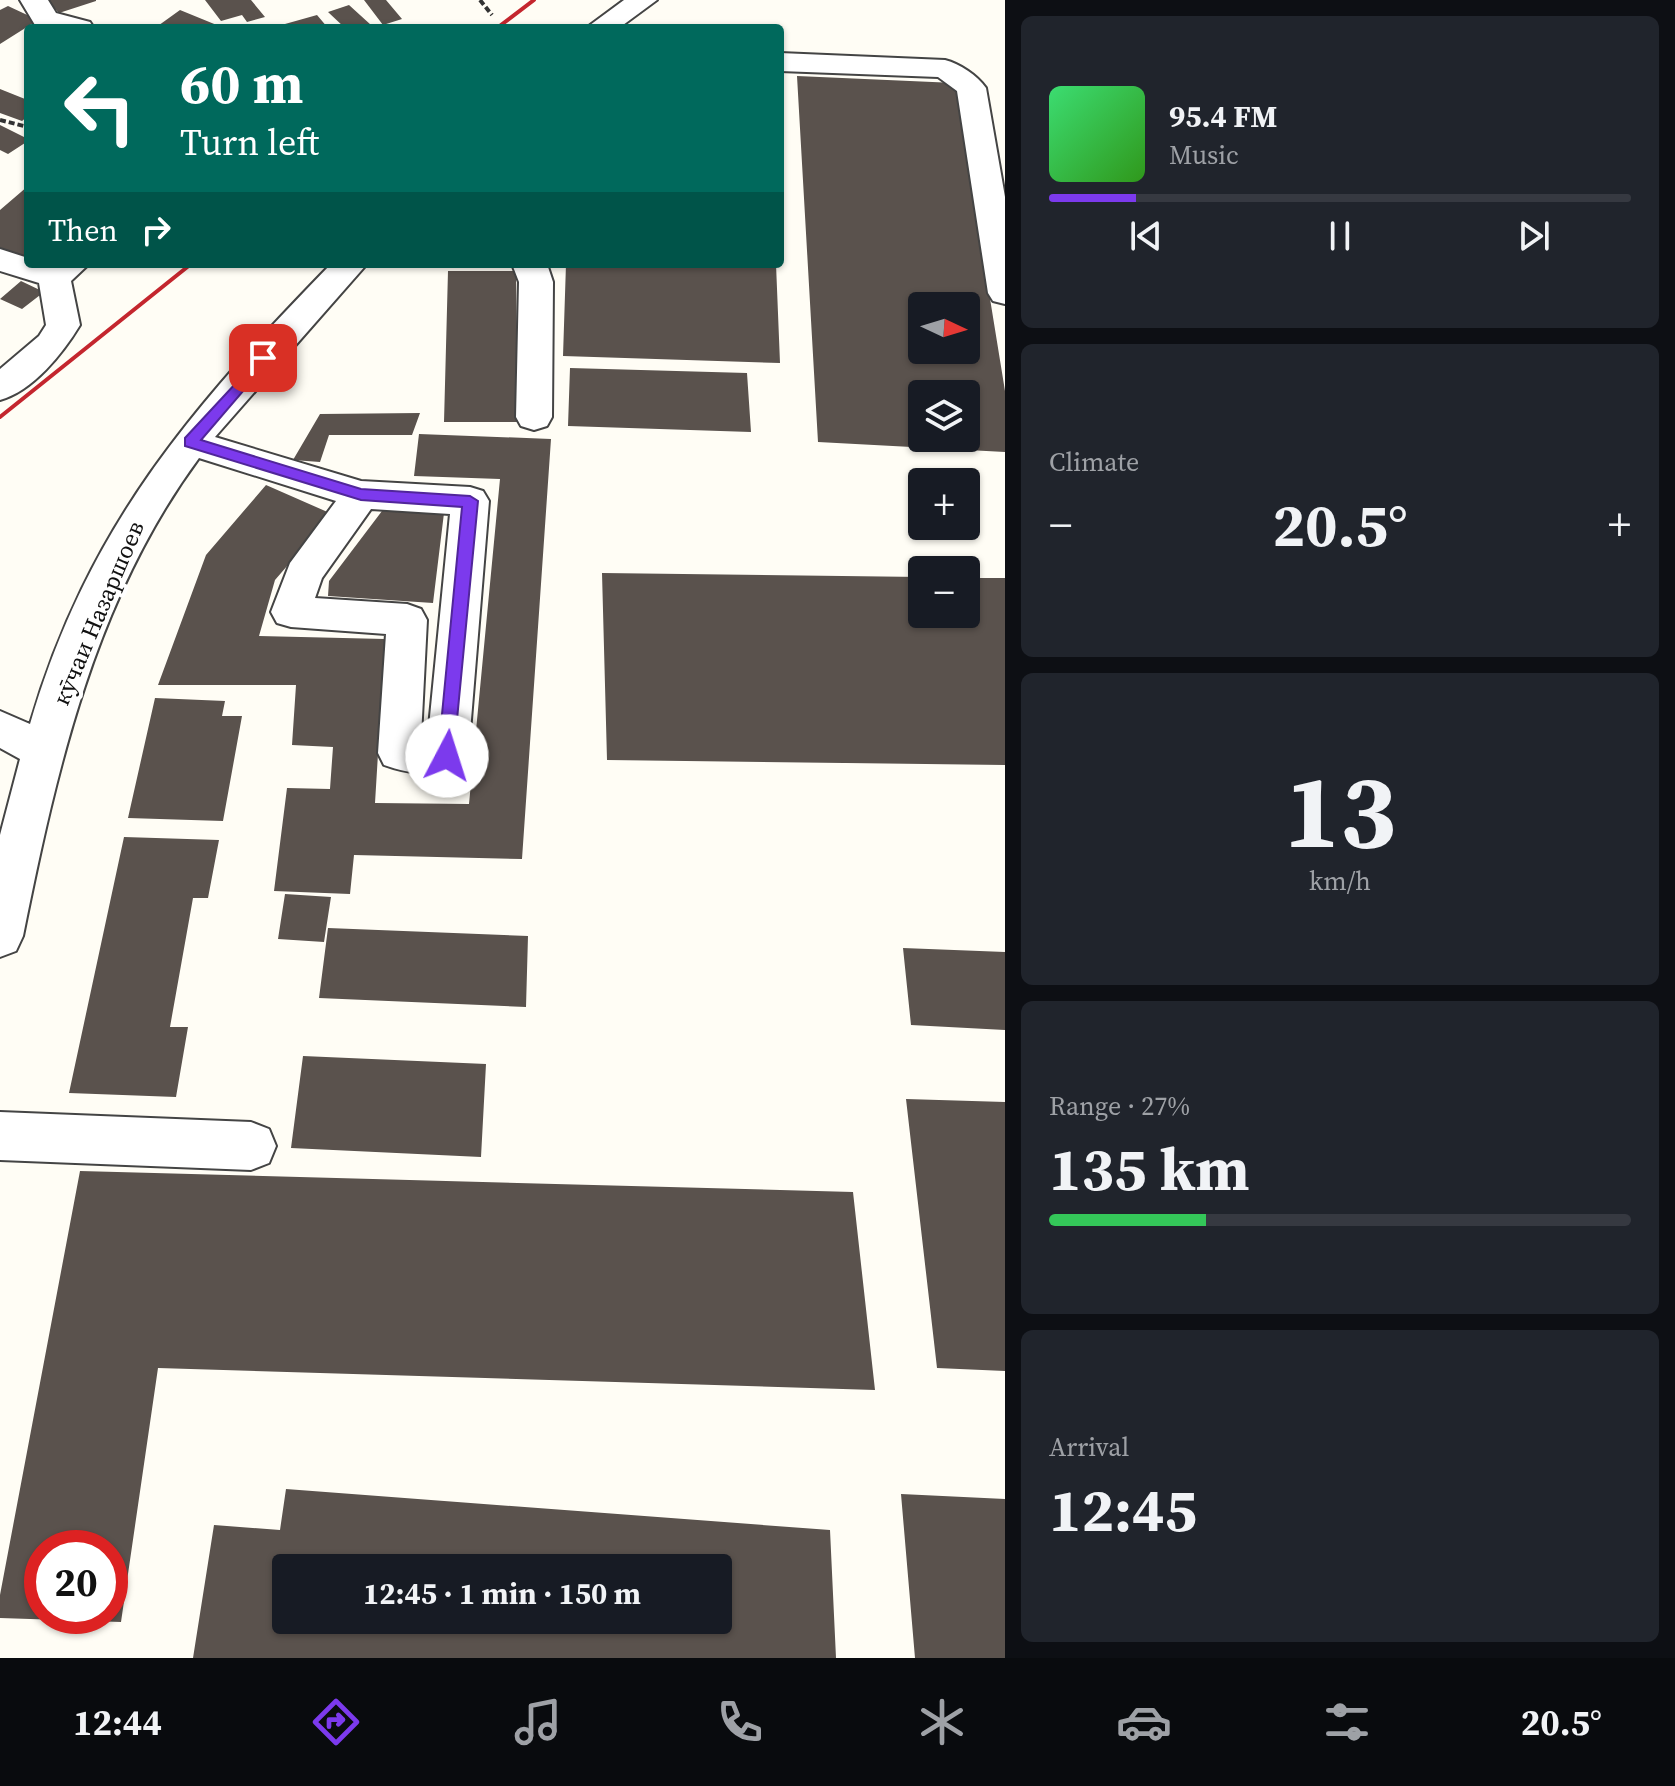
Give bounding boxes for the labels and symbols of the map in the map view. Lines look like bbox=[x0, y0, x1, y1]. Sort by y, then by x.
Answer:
north arrow bbox=[908, 292, 980, 364]
pin bbox=[229, 324, 297, 392]
street label: кӯчаи Назаршоев bbox=[44, 516, 152, 710]
position arrow bbox=[405, 714, 489, 798]
speed limit sign: 20 bbox=[24, 1530, 128, 1634]

